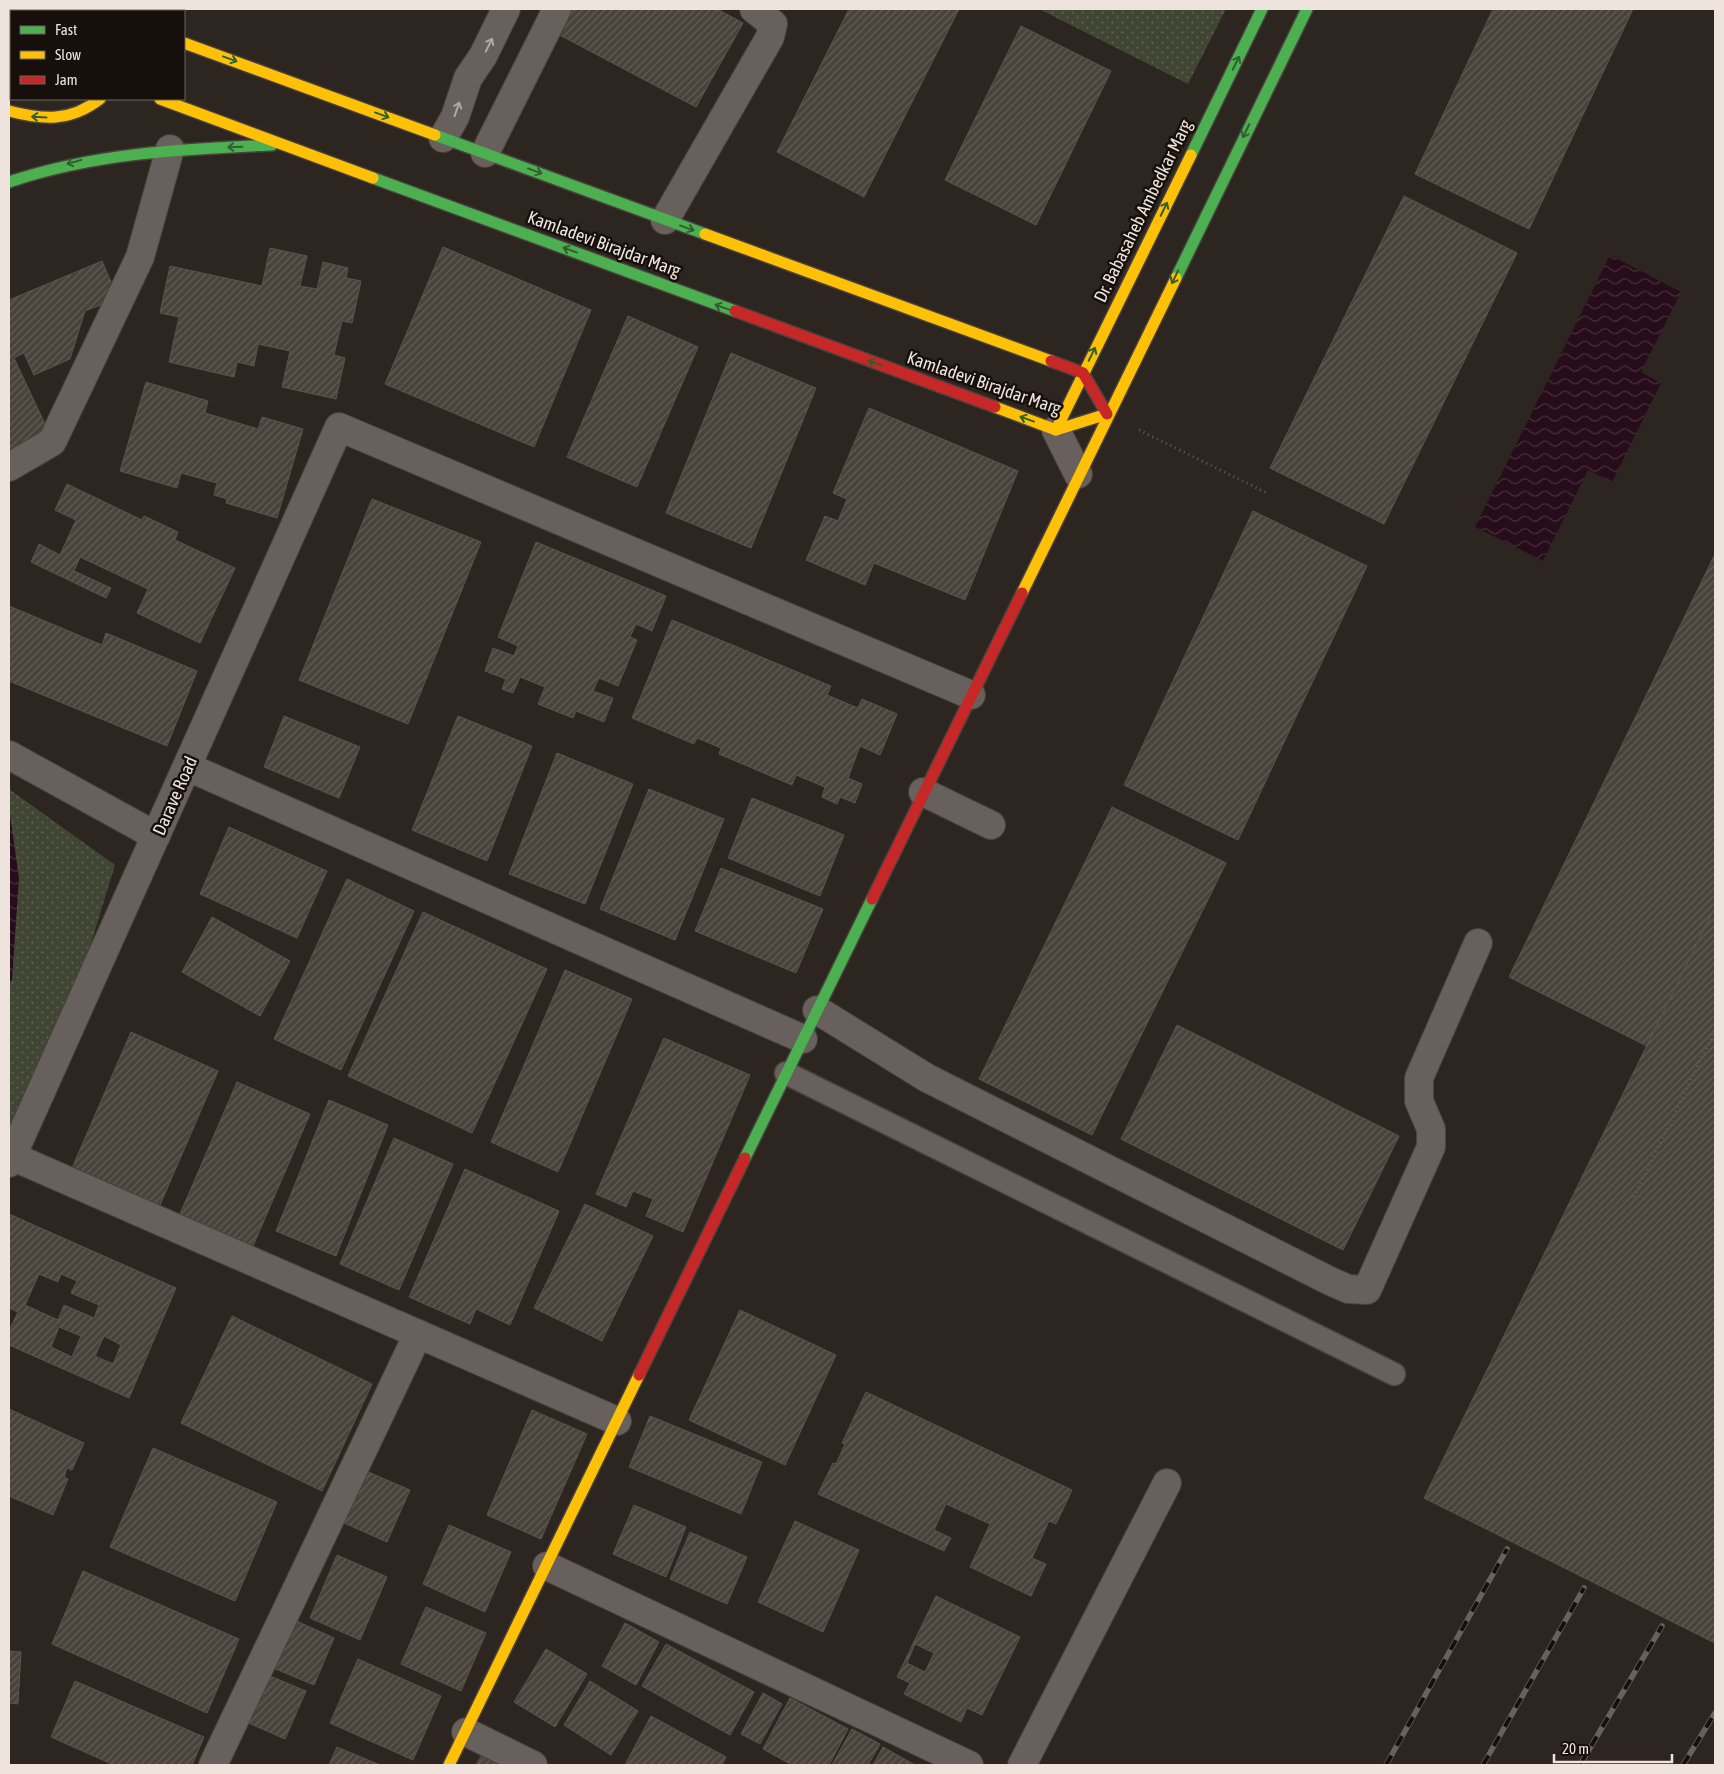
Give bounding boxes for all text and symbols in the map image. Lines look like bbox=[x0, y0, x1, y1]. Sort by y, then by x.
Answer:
legend bbox=[10, 10, 185, 100]
text: Fast bbox=[55, 21, 77, 38]
one-way arrow bbox=[484, 37, 494, 52]
text: Slow bbox=[55, 46, 81, 63]
one-way arrow bbox=[221, 55, 237, 64]
one-way arrow bbox=[1231, 56, 1241, 71]
text: Jam bbox=[55, 71, 78, 88]
one-way arrow bbox=[453, 102, 462, 117]
one-way arrow bbox=[374, 111, 389, 120]
one-way arrow bbox=[31, 112, 47, 121]
street label: Dr. Babasaheb Ambedkar Marg bbox=[1089, 116, 1196, 306]
one-way arrow bbox=[1241, 123, 1251, 138]
one-way arrow bbox=[227, 142, 243, 151]
one-way arrow bbox=[66, 158, 82, 168]
one-way arrow bbox=[526, 167, 542, 176]
one-way arrow bbox=[1159, 201, 1169, 216]
street label: Kamladevi Birajdar Marg bbox=[525, 206, 684, 281]
one-way arrow bbox=[679, 224, 694, 233]
one-way arrow bbox=[563, 245, 578, 254]
one-way arrow bbox=[1170, 269, 1179, 284]
one-way arrow bbox=[715, 302, 731, 311]
street label: Kamladevi Birajdar Marg bbox=[905, 346, 1064, 419]
one-way arrow bbox=[1087, 347, 1097, 362]
one-way arrow bbox=[868, 358, 883, 367]
one-way arrow bbox=[1020, 414, 1036, 423]
street label: Darave Road bbox=[148, 753, 201, 838]
scale bar bbox=[1554, 1732, 1672, 1764]
text: 20 m bbox=[1562, 1740, 1589, 1757]

